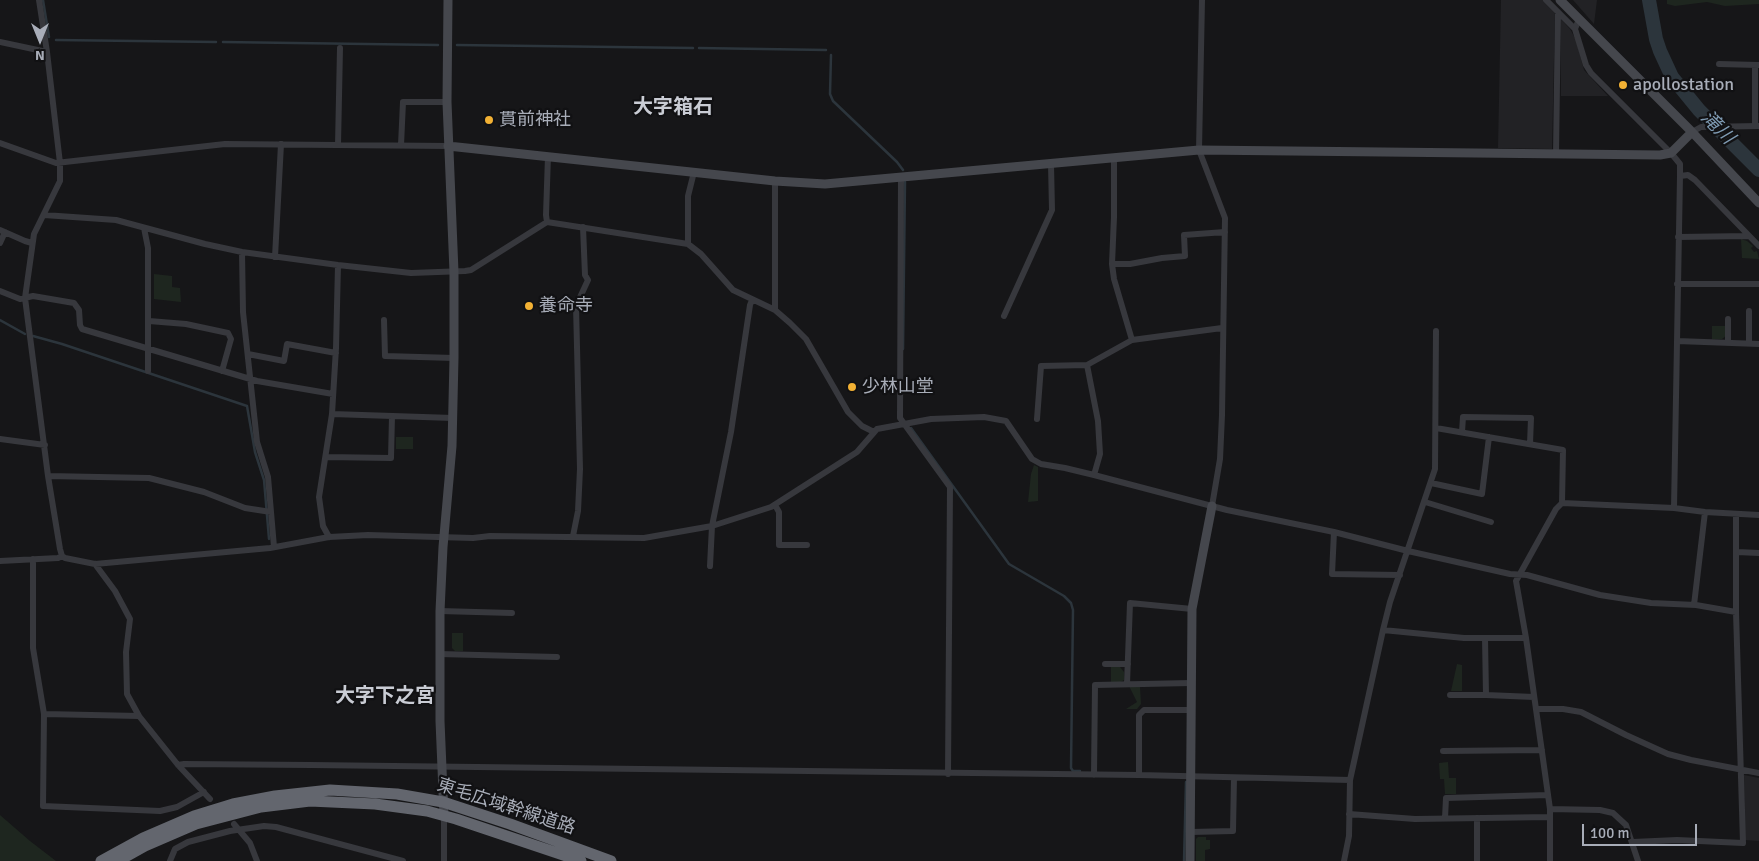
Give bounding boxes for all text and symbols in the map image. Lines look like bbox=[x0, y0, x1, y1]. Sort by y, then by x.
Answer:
north arrow bbox=[15, 15, 65, 65]
text: N bbox=[35, 47, 45, 64]
place label: apollostation bbox=[1633, 74, 1734, 96]
marker: apollostation bbox=[1617, 79, 1629, 91]
district label: 大字箱石 bbox=[633, 96, 713, 120]
water label: 滝川 bbox=[1696, 107, 1738, 149]
place label: 貫前神社 bbox=[499, 109, 571, 131]
marker: 貫前神社 bbox=[483, 114, 495, 126]
place label: 養命寺 bbox=[539, 295, 593, 317]
marker: 養命寺 bbox=[523, 300, 535, 312]
place label: 少林山堂 bbox=[862, 376, 934, 398]
marker: 少林山堂 bbox=[846, 381, 858, 393]
district label: 大字下之宮 bbox=[335, 685, 435, 709]
street label: 東毛広域幹線道路 bbox=[434, 774, 578, 840]
scale bar bbox=[1584, 814, 1699, 846]
text: 100 m bbox=[1590, 824, 1630, 842]

